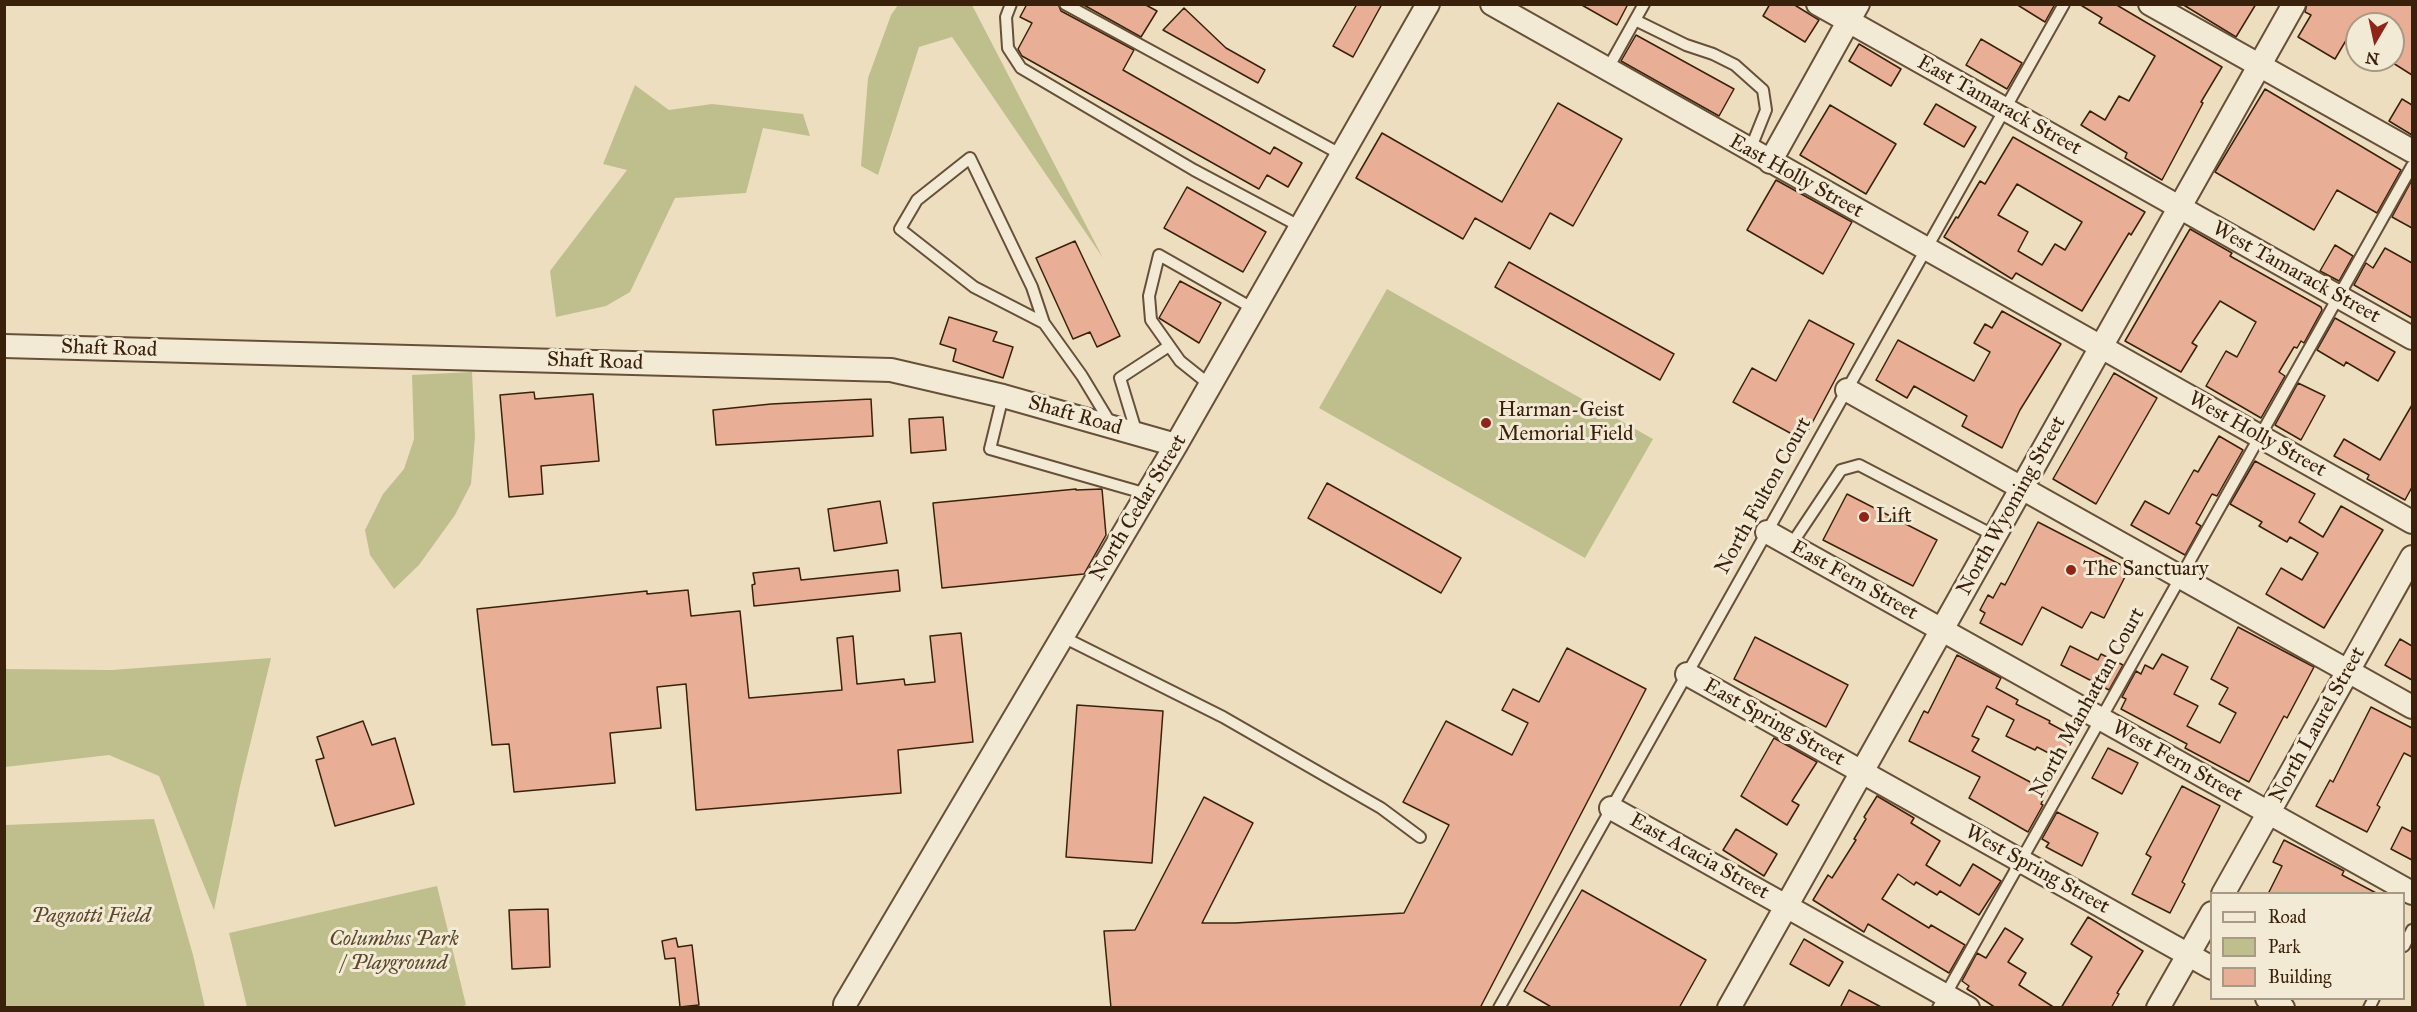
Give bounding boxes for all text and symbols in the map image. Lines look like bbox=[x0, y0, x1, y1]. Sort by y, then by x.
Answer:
north arrow bbox=[2345, 12, 2405, 72]
text: N bbox=[2364, 48, 2381, 69]
street label: East Tamarack Street bbox=[1912, 50, 2086, 162]
street label: East Holly Street bbox=[1724, 130, 1868, 224]
street label: West Tamarack Street bbox=[2208, 216, 2384, 330]
street label: Shaft Road bbox=[60, 335, 158, 363]
street label: Shaft Road bbox=[546, 348, 644, 376]
street label: West Holly Street bbox=[2184, 387, 2330, 483]
street label: Shaft Road bbox=[1025, 391, 1125, 441]
place label: Harman-Geist Memorial Field bbox=[1498, 398, 1633, 448]
street label: North Wyoming Street bbox=[1952, 412, 2072, 600]
street label: North Fulton Court bbox=[1710, 413, 1818, 579]
marker: Harman-Geist Memorial Field bbox=[1479, 416, 1493, 430]
street label: North Cedar Street bbox=[1085, 430, 1193, 586]
place label: Lift bbox=[1876, 504, 1912, 530]
marker: Lift bbox=[1857, 510, 1871, 524]
street label: East Fern Street bbox=[1786, 536, 1922, 626]
place label: The Sanctuary bbox=[2083, 557, 2209, 583]
marker: The Sanctuary bbox=[2064, 563, 2078, 577]
street label: North Manhattan Court bbox=[2025, 604, 2151, 802]
street label: North Laurel Street bbox=[2265, 643, 2371, 807]
street label: East Spring Street bbox=[1699, 674, 1849, 772]
street label: West Fern Street bbox=[2107, 716, 2247, 808]
street label: East Acacia Street bbox=[1625, 808, 1773, 906]
street label: West Spring Street bbox=[1960, 820, 2114, 920]
legend bbox=[2210, 892, 2405, 1000]
park label: Pagnotti Field bbox=[31, 904, 151, 930]
text: Road bbox=[2268, 906, 2306, 928]
park label: Columbus Park / Playground bbox=[329, 927, 459, 977]
text: Park bbox=[2268, 936, 2301, 958]
text: Building bbox=[2268, 966, 2331, 988]

